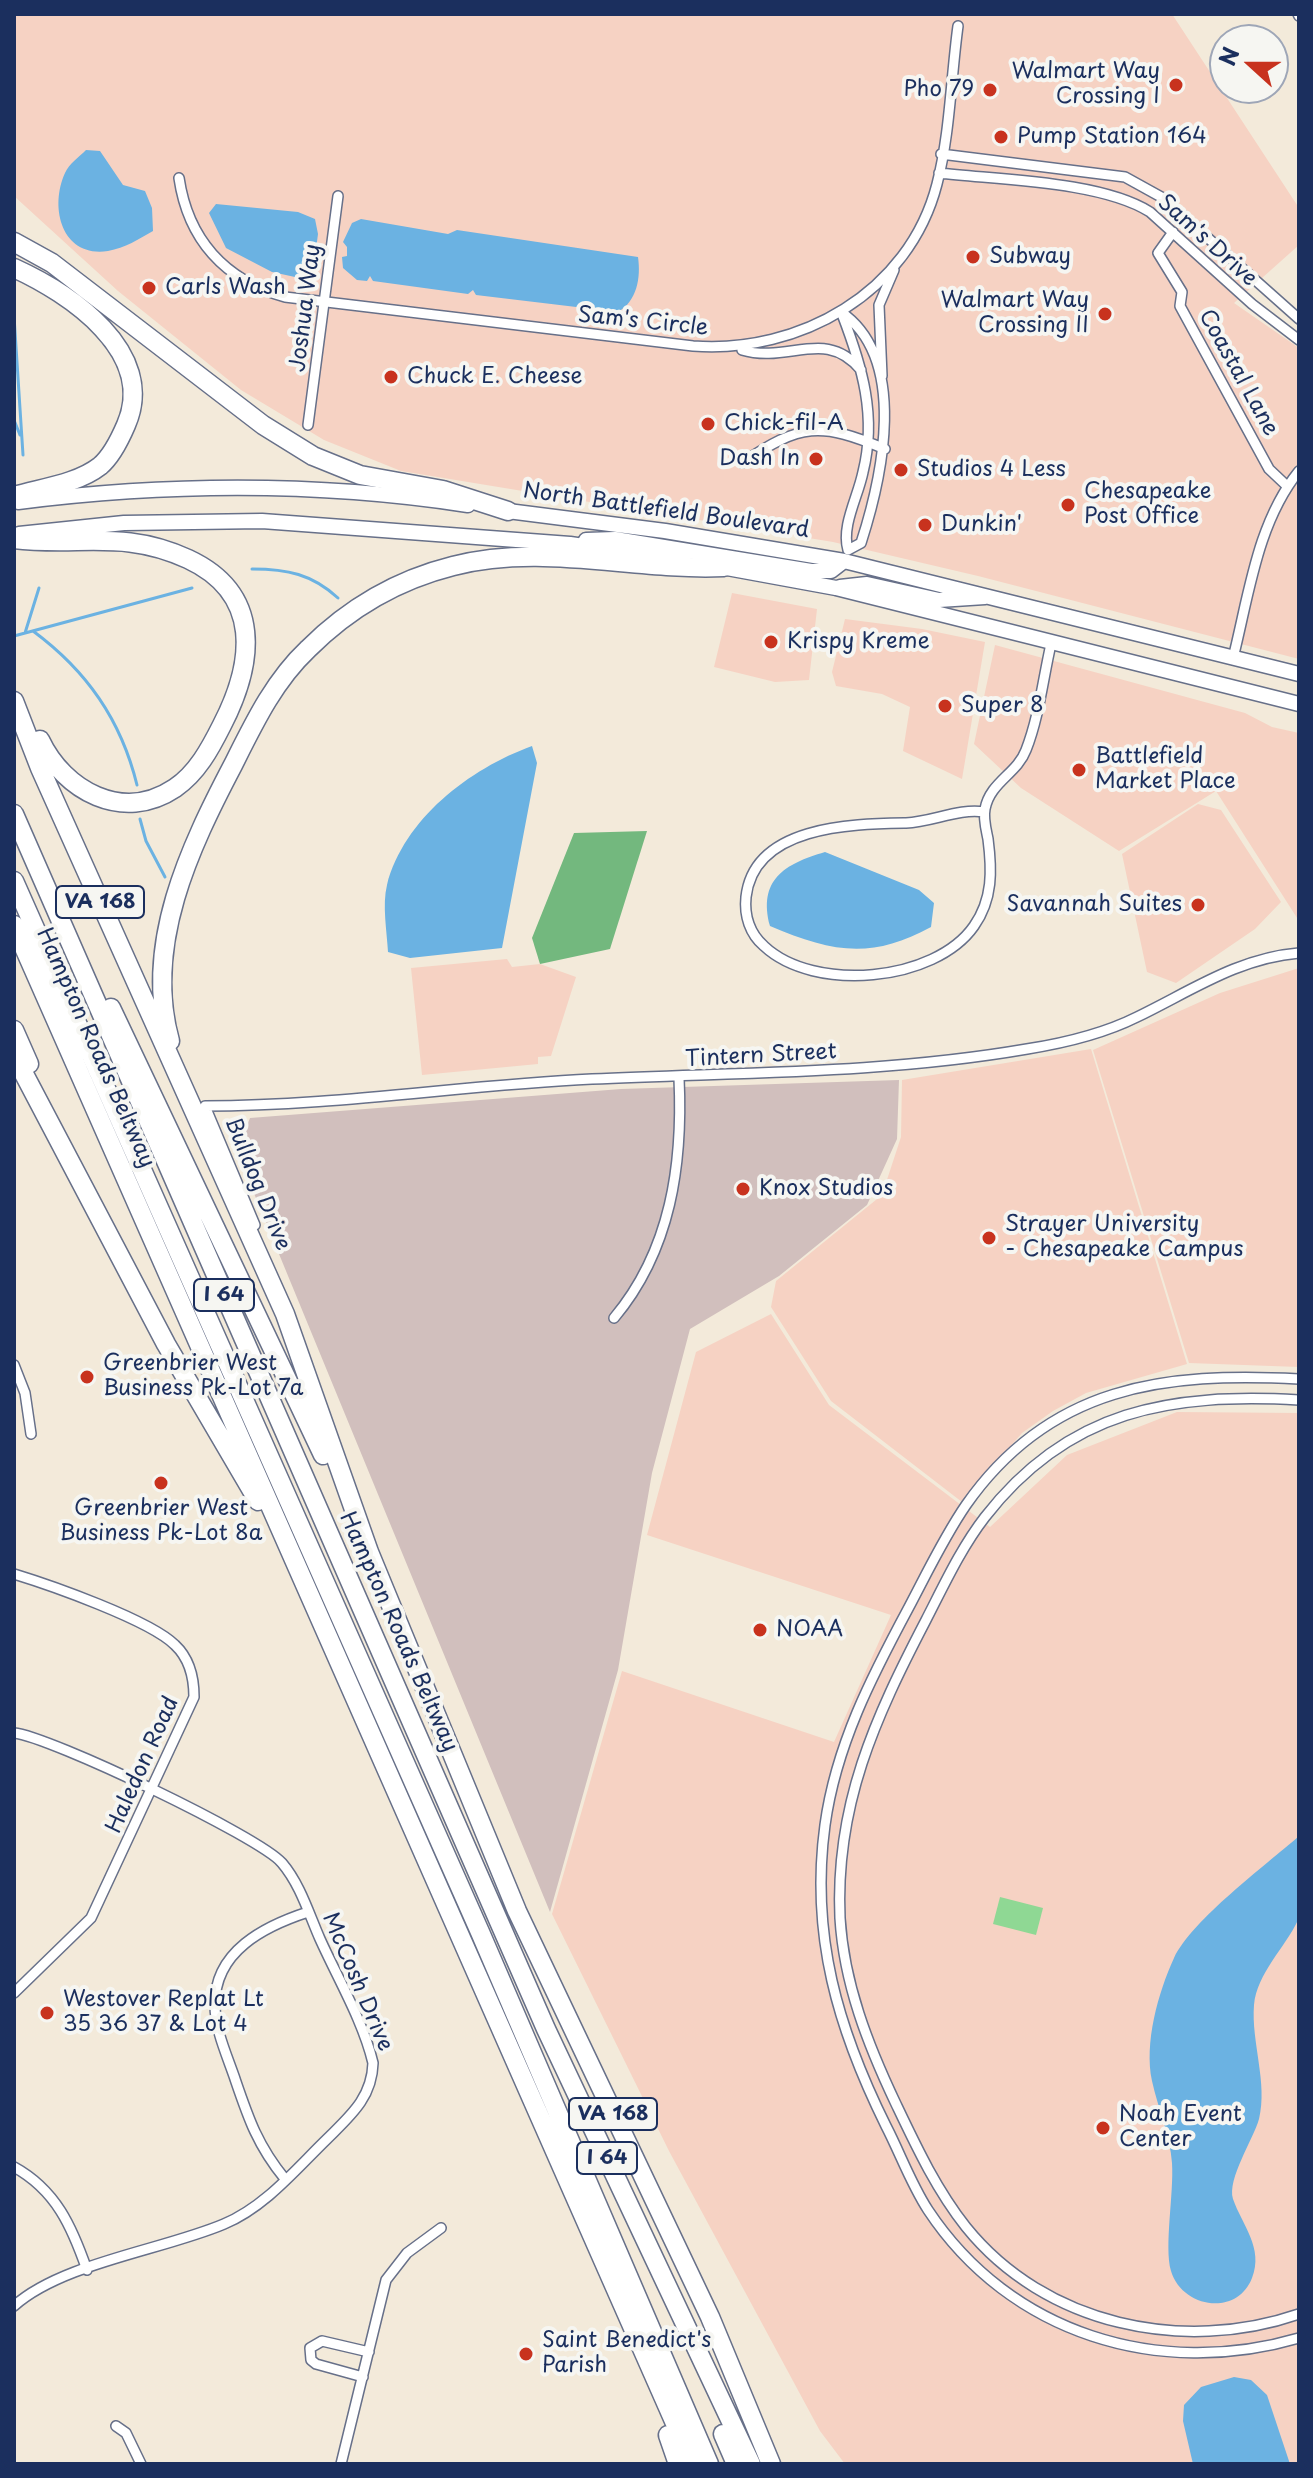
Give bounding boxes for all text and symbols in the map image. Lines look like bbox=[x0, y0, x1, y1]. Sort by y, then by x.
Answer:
north arrow bbox=[1209, 24, 1289, 104]
text: N bbox=[1209, 42, 1247, 70]
place label: Walmart Way Crossing I bbox=[1011, 59, 1160, 110]
marker: Walmart Way Crossing I bbox=[1167, 76, 1185, 94]
place label: Pho 79 bbox=[904, 77, 974, 103]
marker: Pho 79 bbox=[981, 81, 999, 99]
place label: Pump Station 164 bbox=[1017, 124, 1207, 150]
marker: Pump Station 164 bbox=[992, 128, 1010, 146]
street label: Sam's Drive bbox=[1152, 190, 1262, 292]
street label: Joshua Way bbox=[285, 242, 327, 374]
place label: Subway bbox=[989, 244, 1071, 270]
marker: Subway bbox=[964, 248, 982, 266]
place label: Carls Wash bbox=[165, 275, 286, 301]
marker: Carls Wash bbox=[140, 279, 158, 297]
place label: Walmart Way Crossing II bbox=[940, 288, 1089, 340]
street label: Sam's Circle bbox=[577, 302, 709, 342]
marker: Walmart Way Crossing II bbox=[1096, 305, 1114, 323]
street label: Coastal Lane bbox=[1192, 305, 1284, 441]
place label: Chuck E. Cheese bbox=[407, 364, 582, 390]
marker: Chuck E. Cheese bbox=[382, 368, 400, 386]
place label: Chick-fil-A bbox=[724, 411, 844, 437]
marker: Chick-fil-A bbox=[699, 415, 717, 433]
place label: Dash In bbox=[719, 446, 800, 472]
marker: Dash In bbox=[807, 450, 825, 468]
place label: Studios 4 Less bbox=[917, 457, 1066, 483]
marker: Studios 4 Less bbox=[892, 461, 910, 479]
street label: North Battlefield Boulevard bbox=[521, 478, 811, 544]
place label: Chesapeake Post Office bbox=[1084, 479, 1211, 530]
marker: Chesapeake Post Office bbox=[1059, 496, 1077, 514]
place label: Dunkin' bbox=[941, 512, 1022, 538]
marker: Dunkin' bbox=[916, 516, 934, 534]
place label: Krispy Kreme bbox=[787, 629, 930, 655]
marker: Krispy Kreme bbox=[762, 633, 780, 651]
place label: Super 8 bbox=[961, 693, 1044, 719]
marker: Super 8 bbox=[936, 697, 954, 715]
place label: Battlefield Market Place bbox=[1095, 744, 1236, 796]
marker: Battlefield Market Place bbox=[1070, 761, 1088, 779]
road number: VA 168 bbox=[56, 886, 144, 918]
place label: Savannah Suites bbox=[1006, 892, 1182, 918]
marker: Savannah Suites bbox=[1189, 896, 1207, 914]
street label: Hampton Roads Beltway bbox=[30, 924, 160, 1172]
street label: Tintern Street bbox=[685, 1039, 837, 1073]
street label: Bulldog Drive bbox=[218, 1114, 296, 1254]
place label: Knox Studios bbox=[759, 1176, 893, 1202]
marker: Knox Studios bbox=[734, 1180, 752, 1198]
place label: Strayer University - Chesapeake Campus bbox=[1005, 1212, 1243, 1264]
marker: Strayer University - Chesapeake Campus bbox=[980, 1229, 998, 1247]
road number: I 64 bbox=[194, 1279, 254, 1311]
place label: Greenbrier West Business Pk-Lot 7a bbox=[103, 1351, 303, 1402]
marker: Greenbrier West Business Pk-Lot 7a bbox=[78, 1368, 96, 1386]
marker: Greenbrier West Business Pk-Lot 8a bbox=[152, 1474, 170, 1492]
place label: Greenbrier West Business Pk-Lot 8a bbox=[60, 1496, 262, 1548]
street label: Hampton Roads Beltway bbox=[333, 1508, 463, 1756]
place label: NOAA bbox=[776, 1617, 843, 1643]
marker: NOAA bbox=[751, 1621, 769, 1639]
street label: Haledon Road bbox=[101, 1693, 185, 1837]
street label: McCosh Drive bbox=[316, 1909, 398, 2055]
place label: Westover Replat Lt 35 36 37 & Lot 4 bbox=[63, 1987, 264, 2038]
marker: Westover Replat Lt 35 36 37 & Lot 4 bbox=[38, 2004, 56, 2022]
road number: VA 168 bbox=[569, 2098, 657, 2130]
place label: Noah Event Center bbox=[1119, 2102, 1242, 2154]
marker: Noah Event Center bbox=[1094, 2119, 1112, 2137]
road number: I 64 bbox=[577, 2142, 637, 2174]
place label: Saint Benedict's Parish bbox=[542, 2328, 711, 2380]
marker: Saint Benedict's Parish bbox=[517, 2345, 535, 2363]

